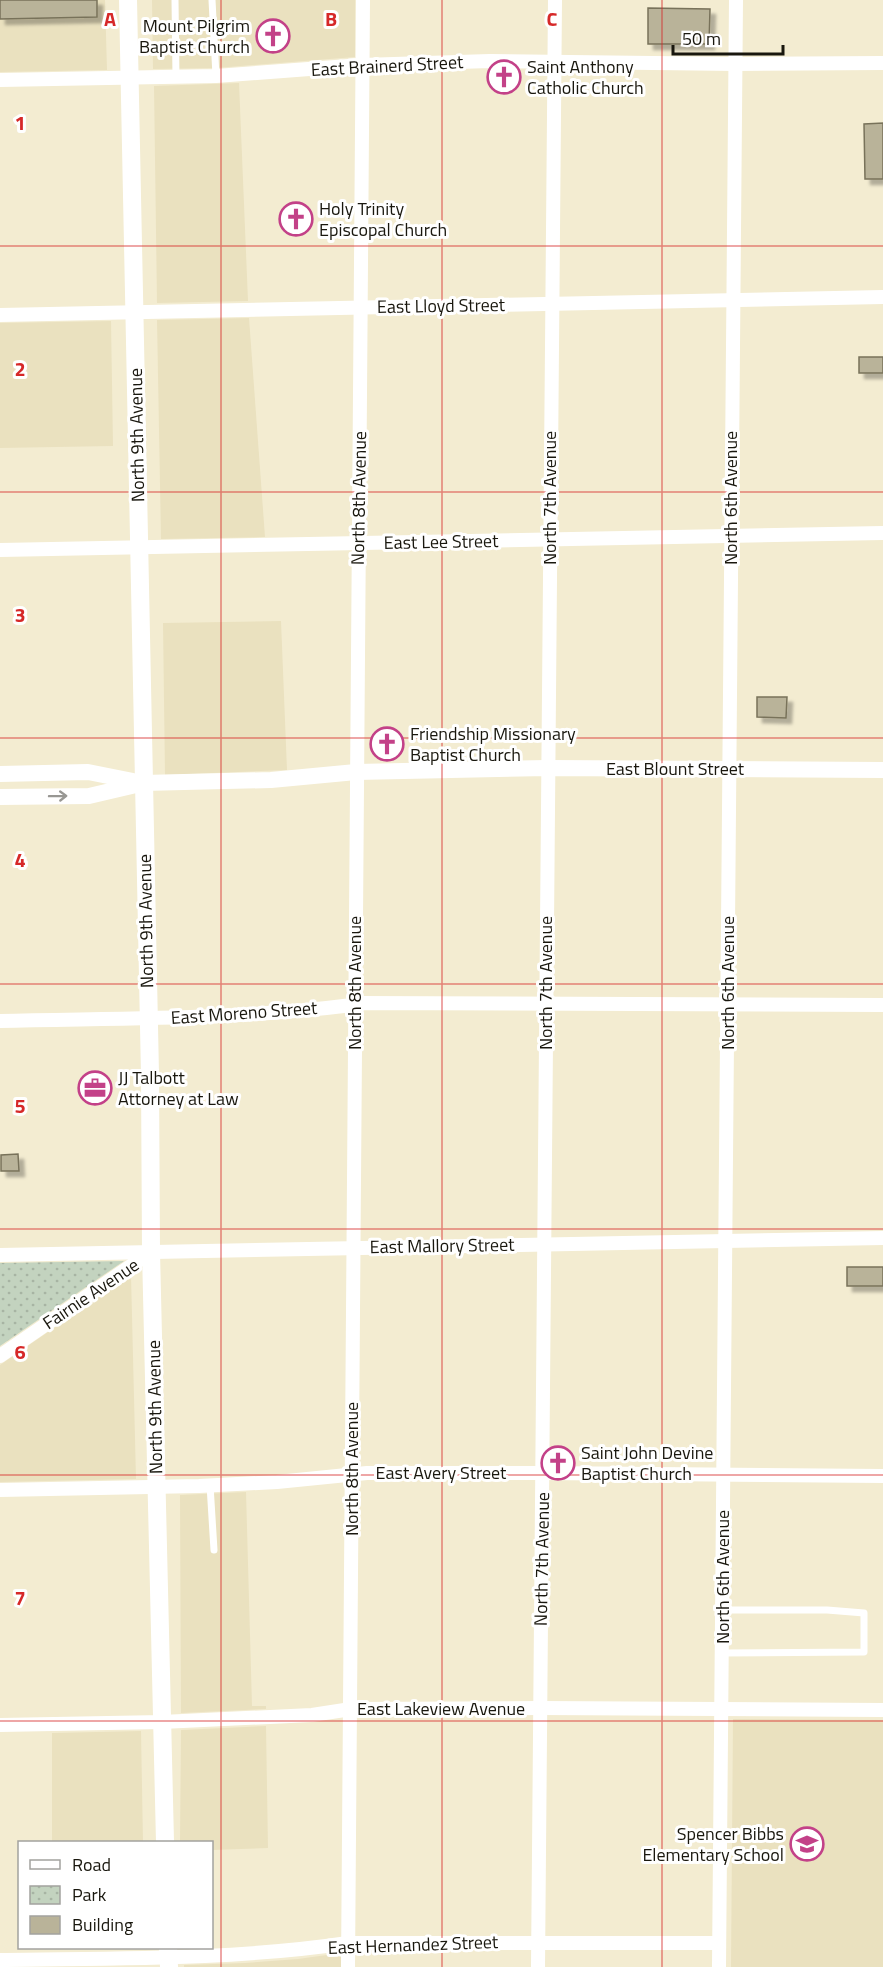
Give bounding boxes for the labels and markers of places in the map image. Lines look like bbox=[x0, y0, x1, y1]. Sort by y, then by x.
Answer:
place label: Mount Pilgrim Baptist Church bbox=[139, 12, 250, 60]
church icon: Mount Pilgrim Baptist Church bbox=[255, 18, 291, 54]
place label: Saint Anthony Catholic Church bbox=[527, 53, 644, 101]
church icon: Saint Anthony Catholic Church bbox=[486, 59, 522, 95]
place label: Holy Trinity Episcopal Church bbox=[319, 195, 447, 243]
church icon: Holy Trinity Episcopal Church bbox=[278, 201, 314, 237]
place label: Friendship Missionary Baptist Church bbox=[410, 720, 576, 768]
church icon: Friendship Missionary Baptist Church bbox=[369, 726, 405, 762]
place label: JJ Talbott Attorney at Law bbox=[118, 1064, 239, 1112]
office icon: JJ Talbott Attorney at Law bbox=[77, 1070, 113, 1106]
place label: Saint John Devine Baptist Church bbox=[581, 1439, 713, 1487]
church icon: Saint John Devine Baptist Church bbox=[540, 1445, 576, 1481]
place label: Spencer Bibbs Elementary School bbox=[642, 1820, 784, 1868]
school or university icon: Spencer Bibbs Elementary School bbox=[789, 1826, 825, 1862]

